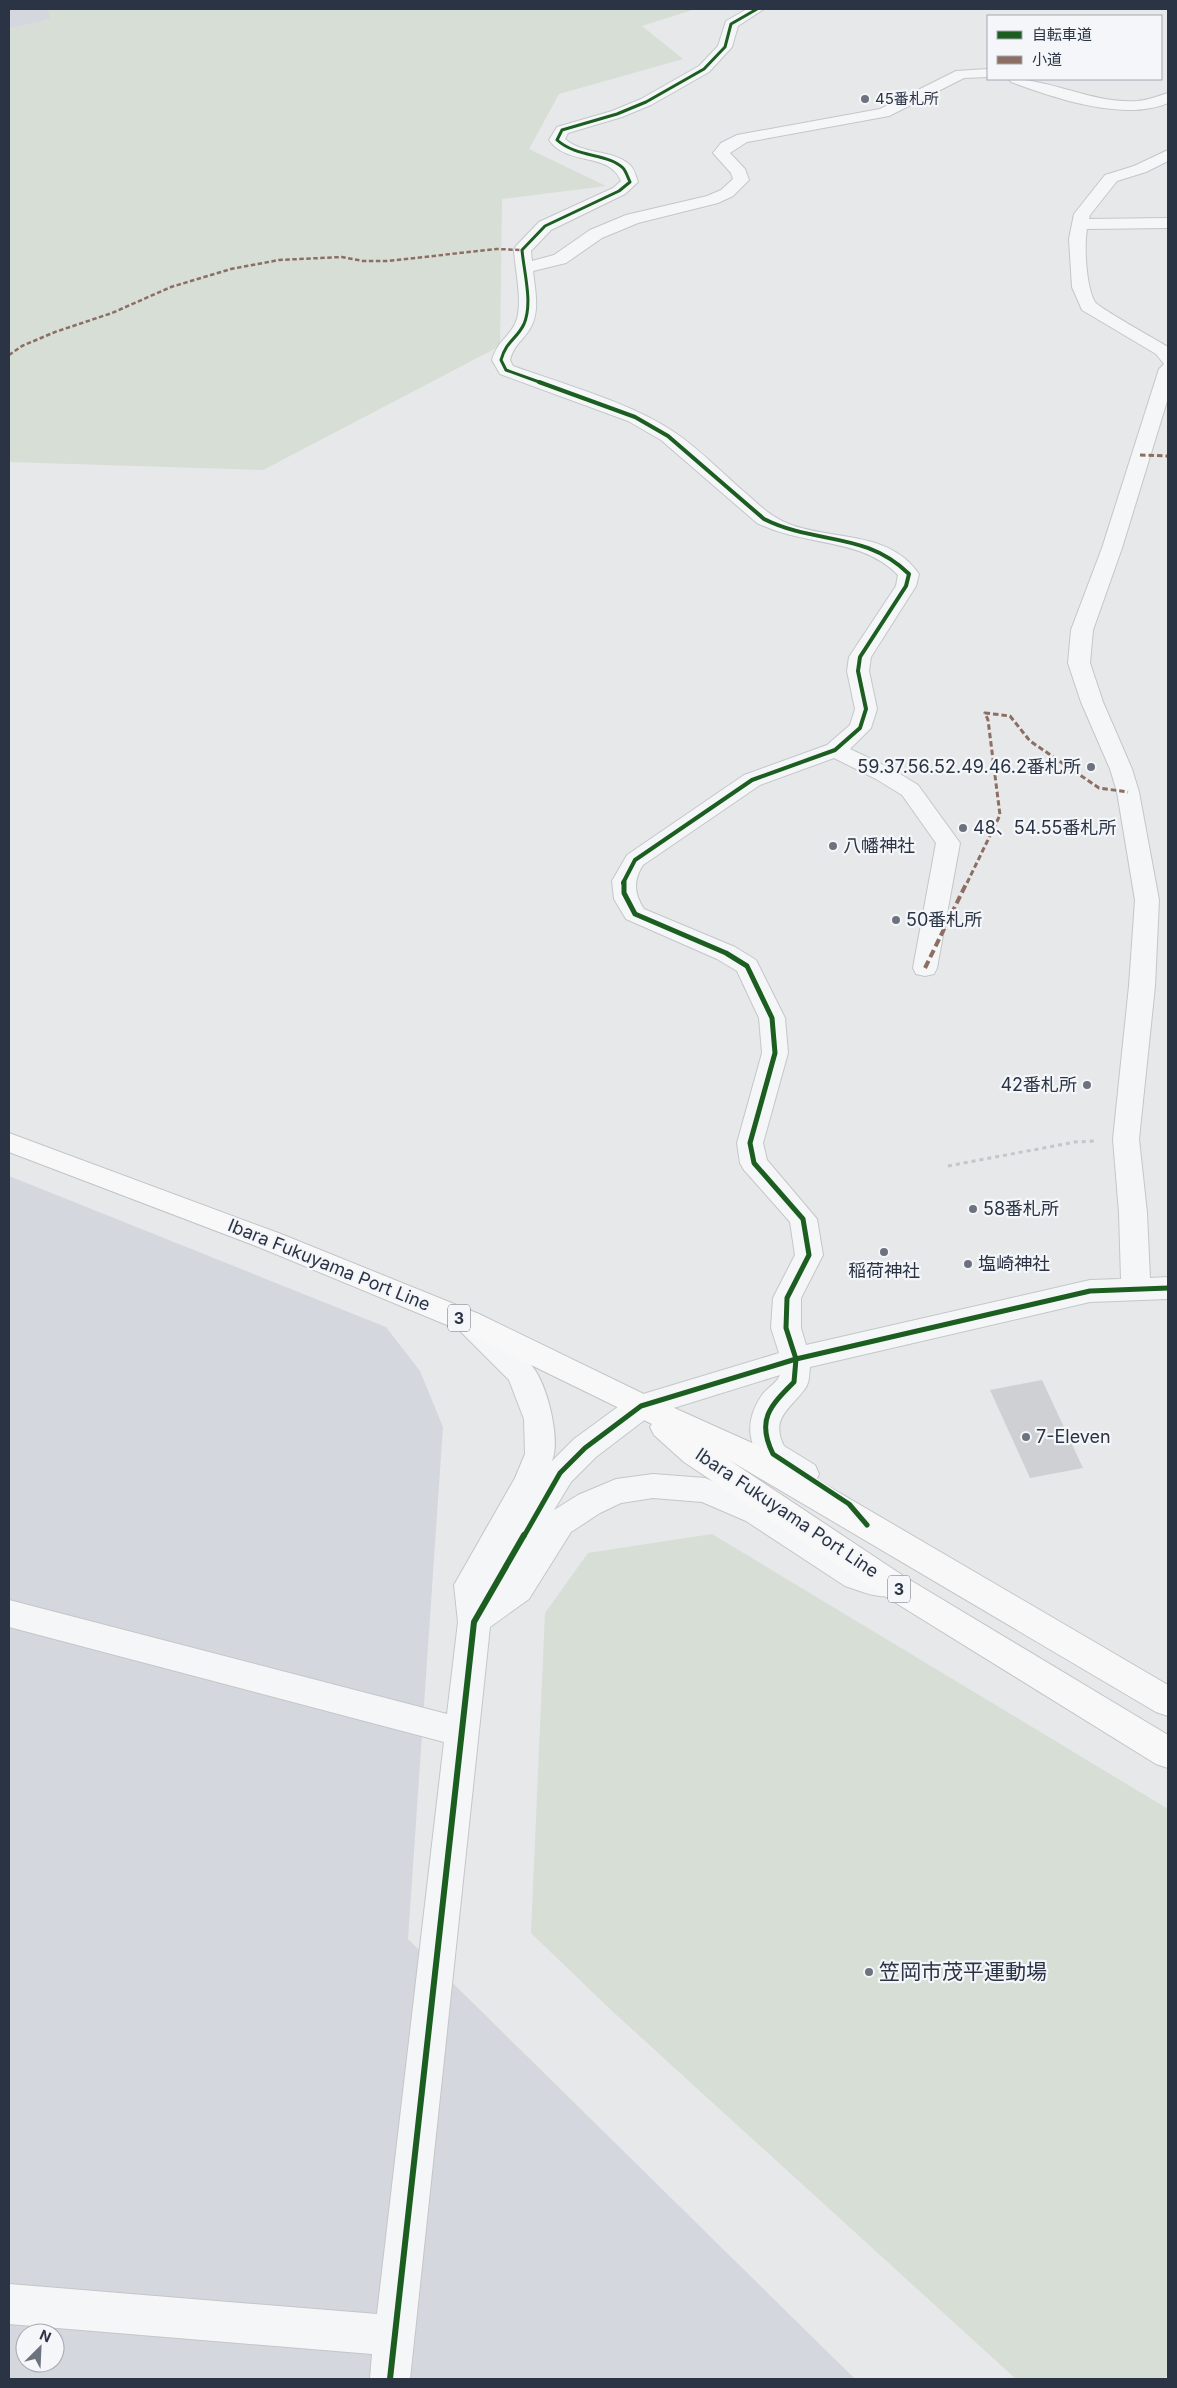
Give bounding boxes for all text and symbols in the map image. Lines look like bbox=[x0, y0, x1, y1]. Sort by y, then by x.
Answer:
legend bbox=[987, 15, 1162, 80]
text: 自転車道 bbox=[1032, 25, 1092, 44]
text: 小道 bbox=[1032, 50, 1062, 69]
place label: 45番札所 bbox=[875, 89, 939, 108]
marker: 45番札所 bbox=[859, 93, 871, 105]
place label: 59.37.56.52.49.46.2番札所 bbox=[857, 756, 1081, 777]
marker: 59.37.56.52.49.46.2番札所 bbox=[1085, 761, 1097, 773]
place label: 48、54.55番札所 bbox=[973, 817, 1117, 838]
marker: 48、54.55番札所 bbox=[957, 822, 969, 834]
place label: 八幡神社 bbox=[843, 835, 915, 856]
marker: 八幡神社 bbox=[827, 840, 839, 852]
place label: 50番札所 bbox=[906, 909, 982, 930]
marker: 50番札所 bbox=[890, 914, 902, 926]
place label: 42番札所 bbox=[1000, 1074, 1077, 1095]
marker: 42番札所 bbox=[1081, 1079, 1093, 1091]
place label: 58番札所 bbox=[983, 1198, 1059, 1219]
marker: 58番札所 bbox=[967, 1203, 979, 1215]
street label: Ibara Fukuyama Port Line bbox=[225, 1214, 433, 1315]
marker: 稲荷神社 bbox=[878, 1246, 890, 1258]
place label: 塩崎神社 bbox=[978, 1253, 1050, 1274]
marker: 塩崎神社 bbox=[962, 1258, 974, 1270]
place label: 稲荷神社 bbox=[848, 1260, 920, 1281]
road number: 3 bbox=[448, 1305, 470, 1332]
place label: 7-Eleven bbox=[1036, 1426, 1111, 1447]
marker: 7-Eleven bbox=[1020, 1431, 1032, 1443]
street label: Ibara Fukuyama Port Line bbox=[692, 1443, 883, 1582]
road number: 3 bbox=[888, 1576, 910, 1602]
place label: 笠岡市茂平運動場 bbox=[879, 1959, 1047, 1984]
marker: 笠岡市茂平運動場 bbox=[863, 1966, 875, 1978]
north arrow bbox=[15, 2323, 65, 2373]
text: N bbox=[37, 2326, 54, 2346]

